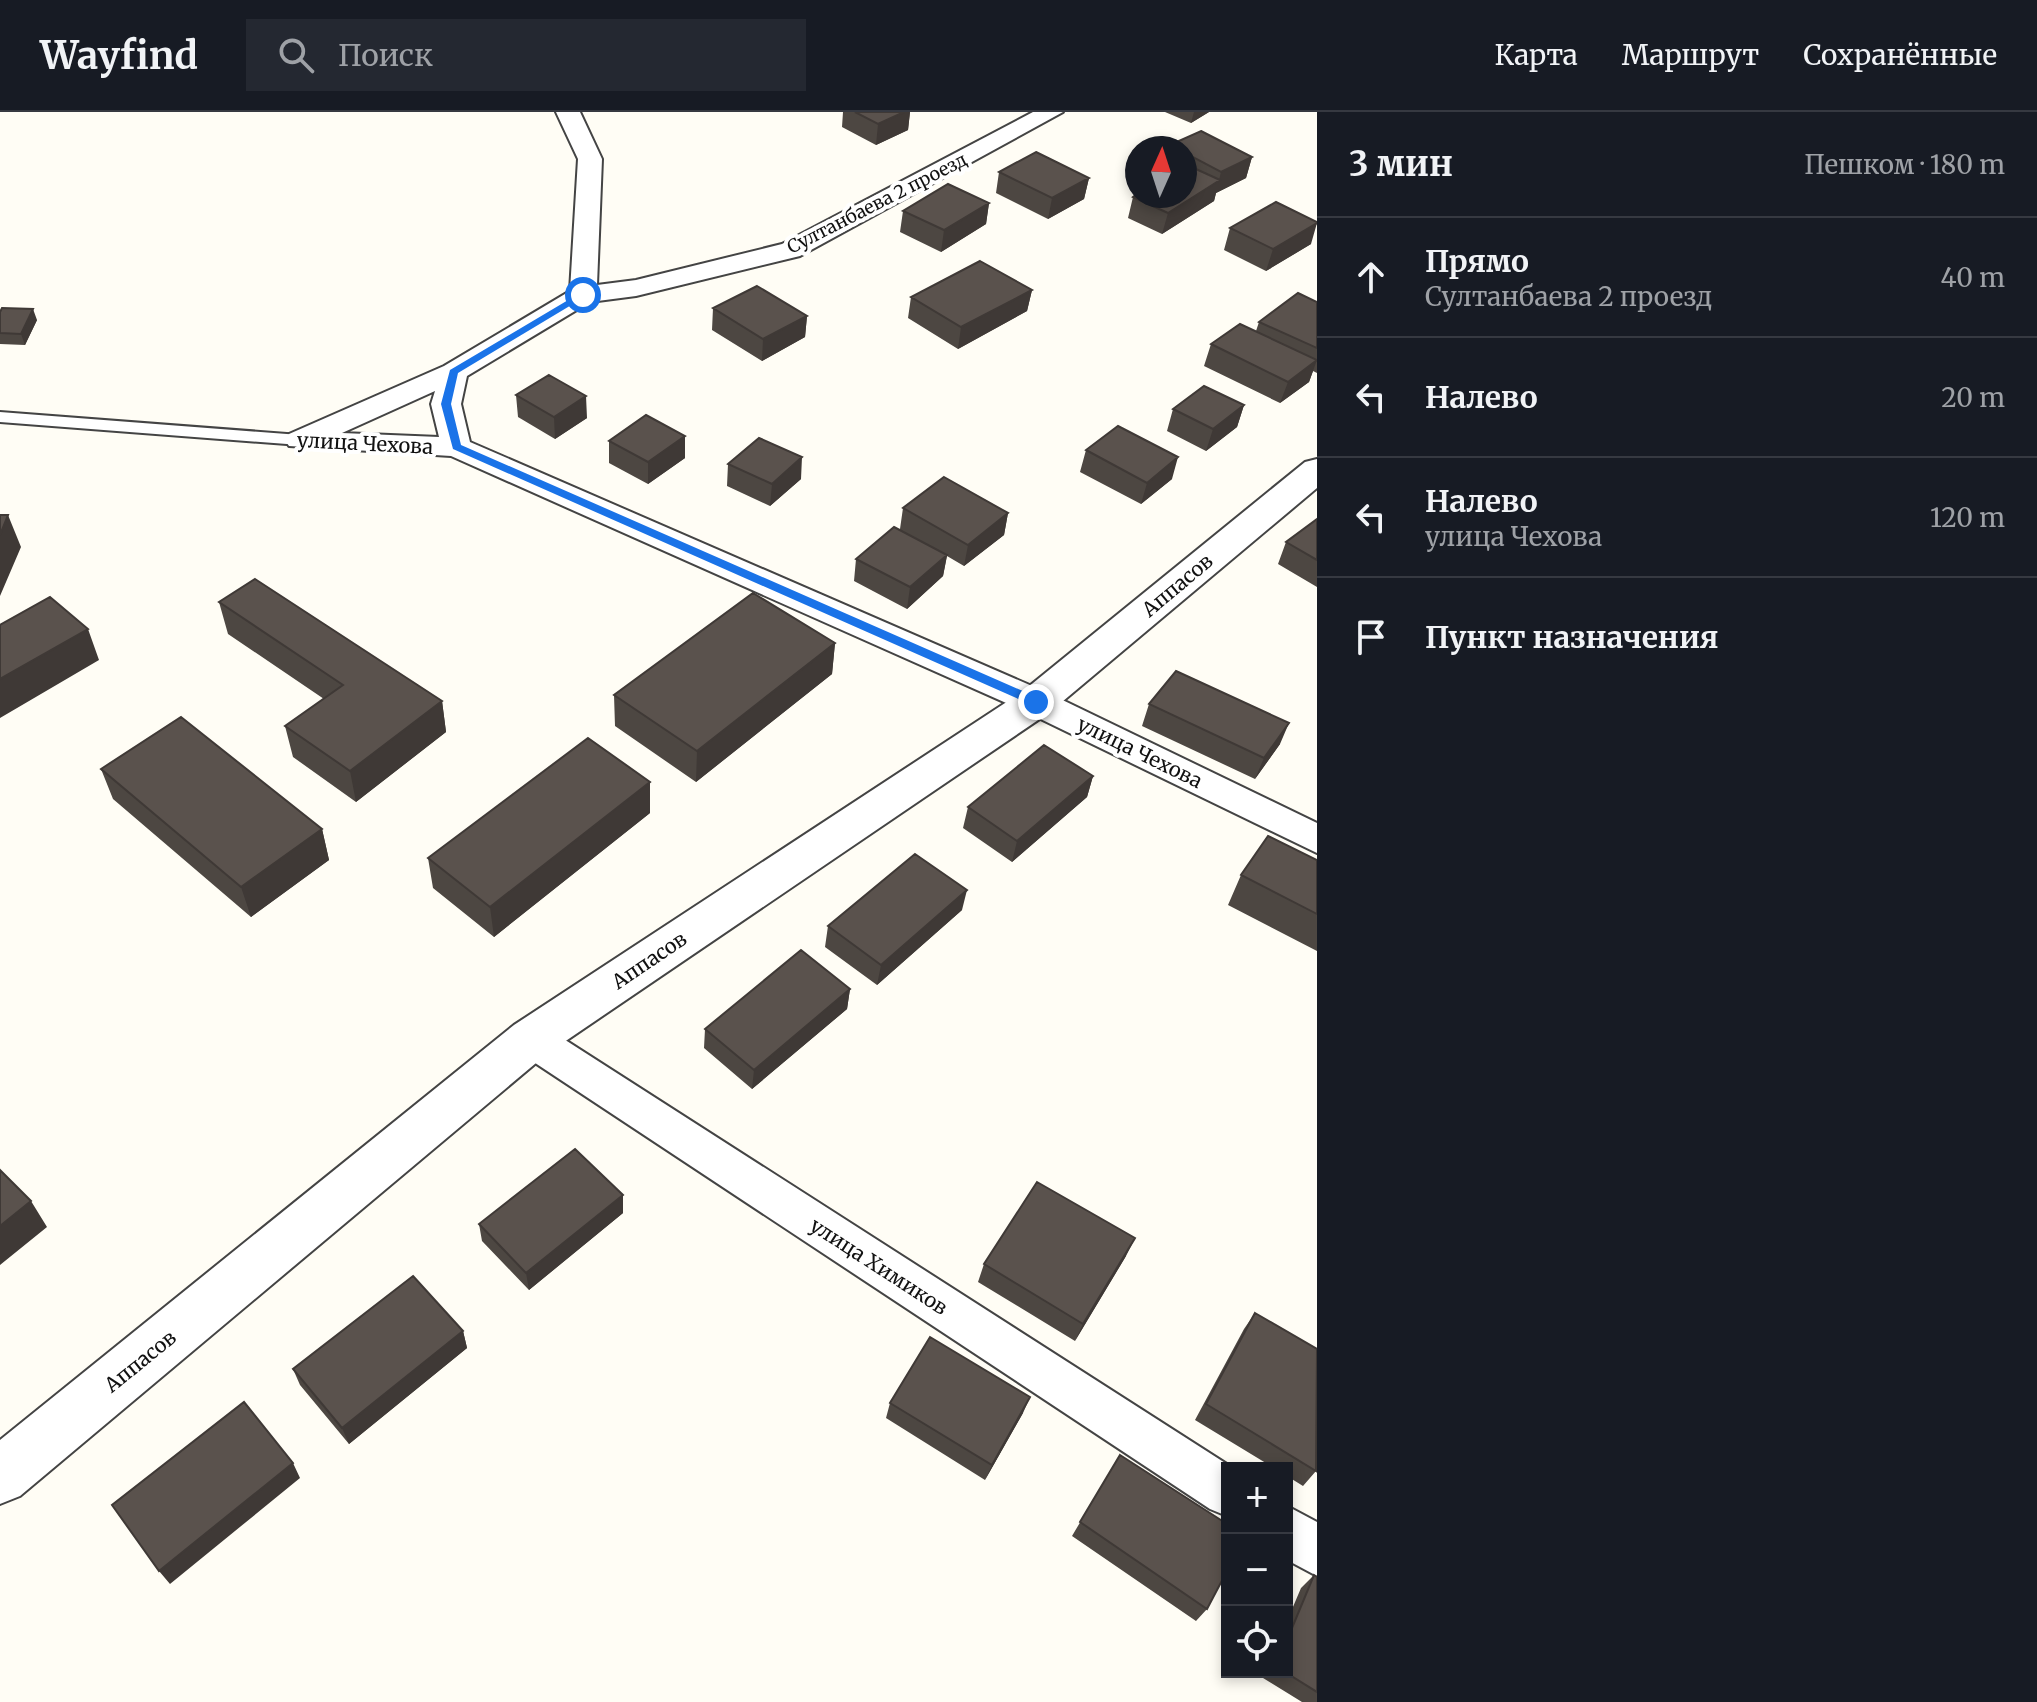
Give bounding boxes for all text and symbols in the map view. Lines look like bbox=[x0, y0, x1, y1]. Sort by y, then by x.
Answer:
search box bbox=[246, 19, 806, 91]
text: Wayfind bbox=[40, 32, 198, 79]
icon: search bbox=[274, 33, 318, 77]
text: Поиск bbox=[338, 36, 433, 74]
text: Карта bbox=[1494, 37, 1578, 73]
text: Маршрут bbox=[1622, 37, 1759, 73]
text: Сохранённые bbox=[1803, 37, 1997, 73]
north arrow bbox=[1125, 136, 1197, 208]
text: 3 мин bbox=[1349, 143, 1453, 185]
street label: Султанбаева 2 проезд bbox=[783, 148, 971, 258]
text: Пешком · 180 m bbox=[1804, 148, 2005, 181]
text: Прямо bbox=[1425, 242, 1529, 280]
icon: ahead bbox=[1349, 255, 1393, 299]
text: 40 m bbox=[1941, 261, 2005, 294]
route start bbox=[565, 277, 601, 313]
text: Султанбаева 2 проезд bbox=[1425, 280, 1713, 313]
icon: left bbox=[1349, 375, 1393, 419]
text: Налево bbox=[1425, 378, 1538, 416]
text: 20 m bbox=[1941, 381, 2005, 414]
street label: улица Чехова bbox=[296, 427, 434, 459]
text: Налево bbox=[1425, 482, 1538, 520]
icon: left bbox=[1349, 495, 1393, 539]
text: 120 m bbox=[1930, 501, 2005, 534]
text: улица Чехова bbox=[1425, 520, 1602, 553]
street label: Аппасов bbox=[1136, 548, 1218, 622]
icon: arrive bbox=[1349, 615, 1393, 659]
text: Пункт назначения bbox=[1425, 618, 1719, 656]
route end bbox=[1018, 684, 1054, 720]
street label: улица Чехова bbox=[1073, 711, 1207, 793]
street label: Аппасов bbox=[606, 926, 691, 995]
street label: улица Химиков bbox=[805, 1212, 953, 1320]
street label: Аппасов bbox=[98, 1324, 181, 1398]
map controls bbox=[1221, 1462, 1293, 1678]
button: + bbox=[1221, 1462, 1293, 1534]
button: − bbox=[1221, 1534, 1293, 1606]
button: locate bbox=[1221, 1606, 1293, 1678]

